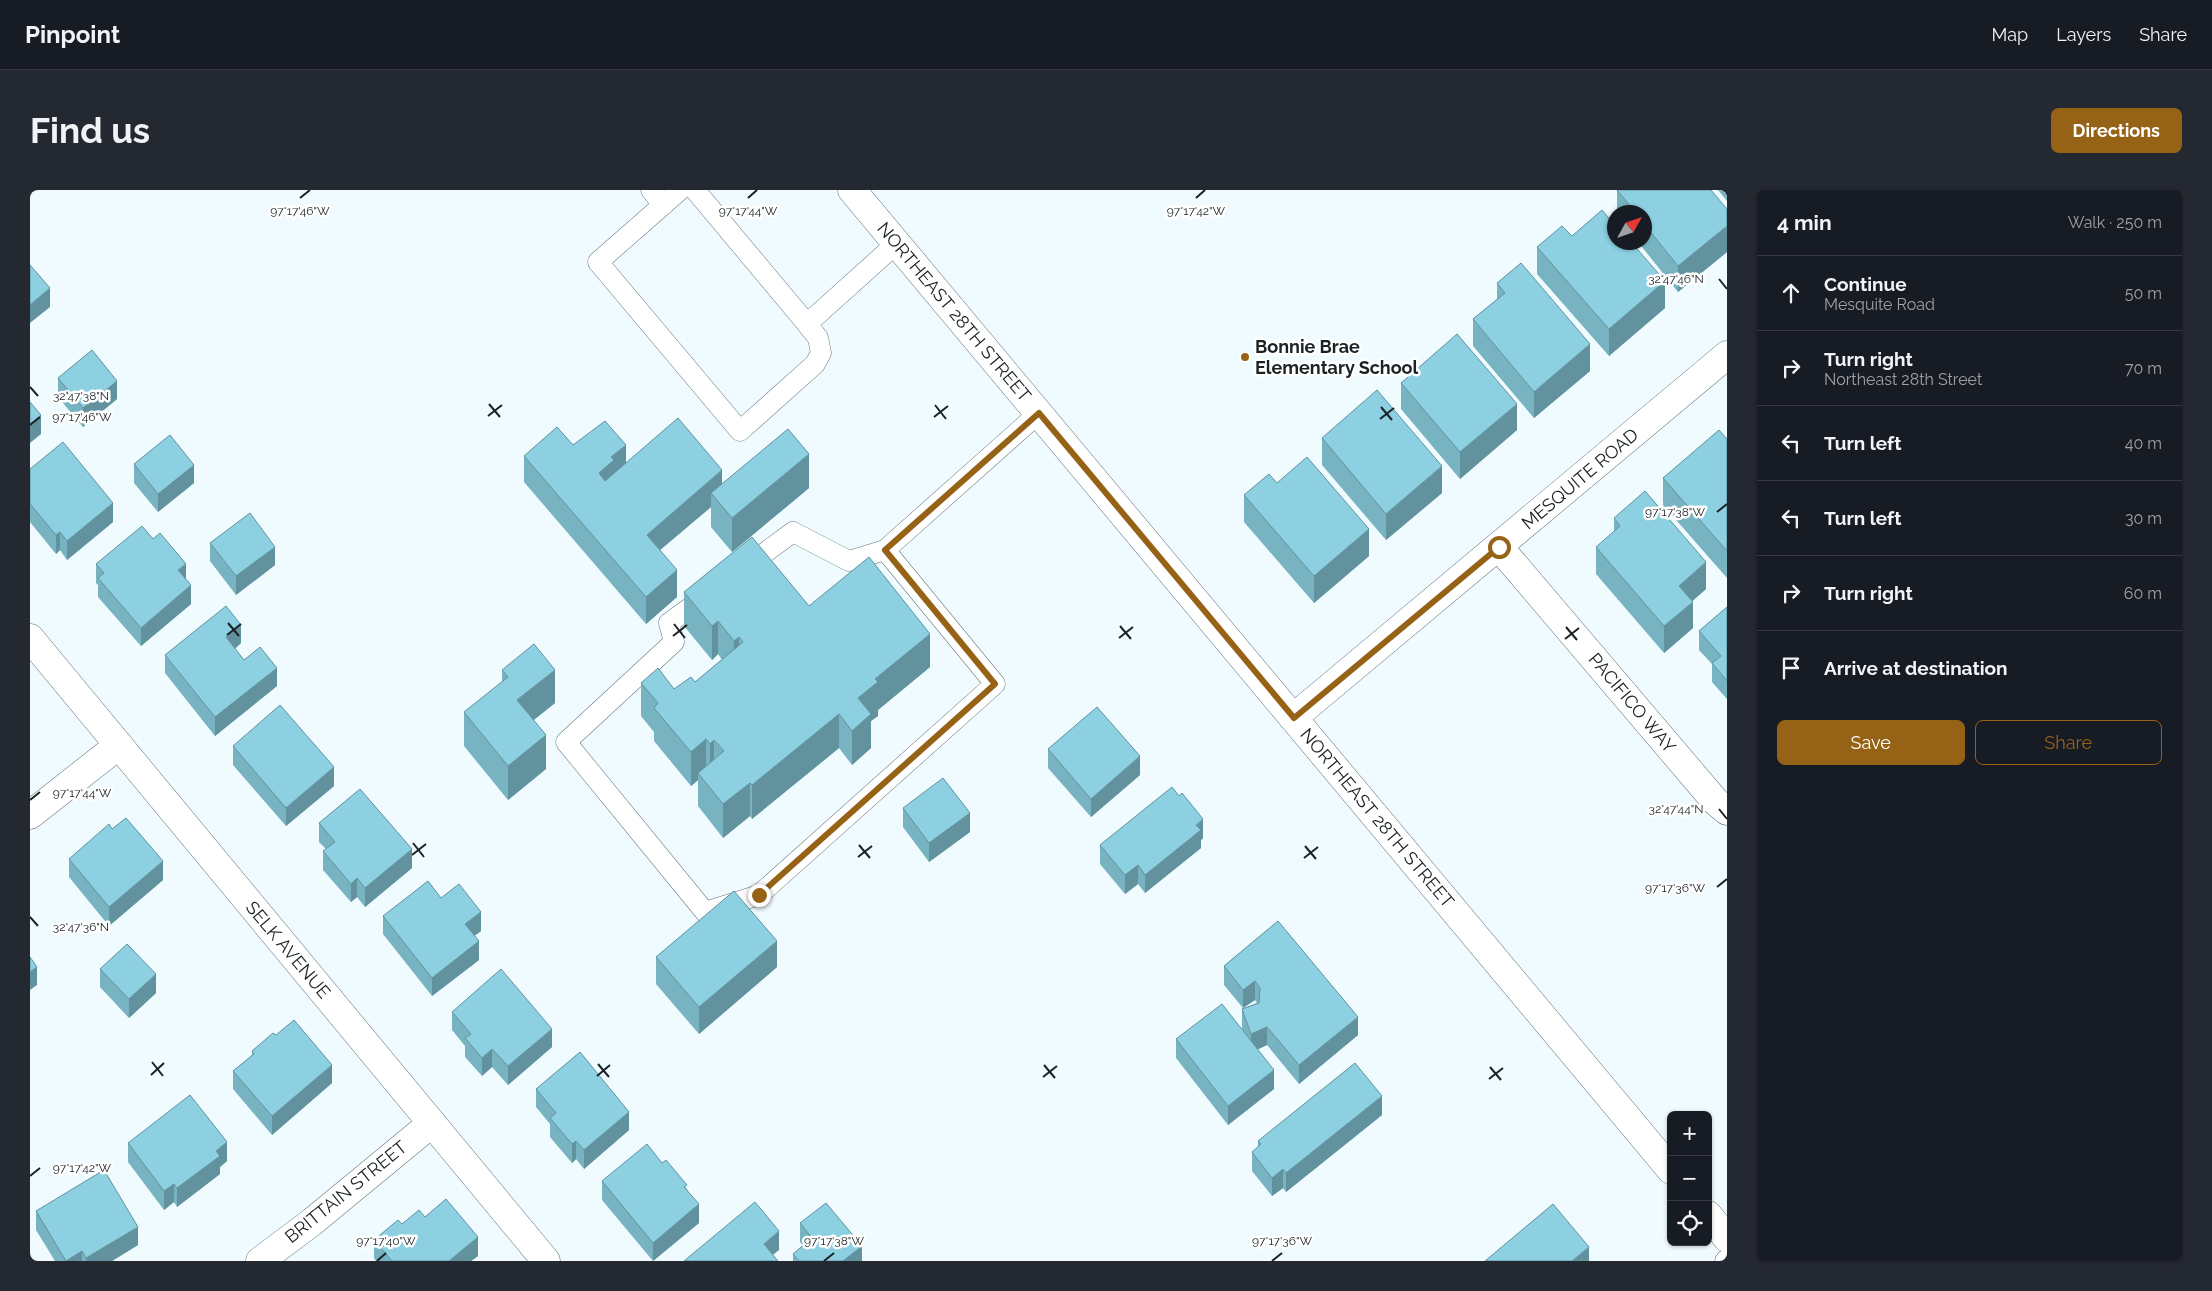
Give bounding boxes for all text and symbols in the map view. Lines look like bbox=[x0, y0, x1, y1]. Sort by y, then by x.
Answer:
text: Pinpoint bbox=[25, 20, 120, 49]
text: Map bbox=[1992, 24, 2028, 45]
text: Layers bbox=[2056, 24, 2111, 45]
text: Share bbox=[2139, 24, 2187, 45]
button: Directions bbox=[2051, 108, 2182, 153]
text: Find us bbox=[30, 110, 150, 151]
text: 97°17'46"W bbox=[270, 204, 330, 218]
text: 97°17'44"W bbox=[719, 204, 778, 218]
text: 97°17'42"W bbox=[1167, 204, 1226, 218]
north arrow bbox=[1607, 205, 1652, 250]
text: 4 min bbox=[1777, 210, 1832, 235]
text: Walk · 250 m bbox=[2068, 213, 2162, 232]
street label: NORTHEAST 28TH STREET bbox=[873, 218, 1036, 406]
text: 32°47'46"N bbox=[1648, 272, 1704, 286]
text: Continue bbox=[1824, 273, 1907, 295]
icon: ahead bbox=[1777, 279, 1805, 307]
text: 50 m bbox=[2125, 284, 2162, 303]
text: Mesquite Road bbox=[1824, 295, 1935, 314]
place label: Bonnie Brae Elementary School bbox=[1255, 336, 1419, 378]
text: Turn right bbox=[1824, 348, 1913, 370]
marker: Bonnie Brae Elementary School bbox=[1239, 351, 1251, 363]
icon: right bbox=[1777, 354, 1805, 382]
text: 70 m bbox=[2125, 359, 2162, 378]
text: Northeast 28th Street bbox=[1824, 370, 1982, 389]
text: 32°47'38"N bbox=[53, 389, 109, 403]
text: 97°17'46"W bbox=[52, 410, 112, 424]
street label: MESQUITE ROAD bbox=[1517, 424, 1642, 533]
icon: left bbox=[1777, 429, 1805, 457]
text: Turn left bbox=[1824, 432, 1901, 454]
text: 40 m bbox=[2125, 434, 2162, 453]
icon: left bbox=[1777, 504, 1805, 532]
text: 97°17'38"W bbox=[1645, 505, 1705, 519]
text: Turn left bbox=[1824, 507, 1901, 529]
text: 30 m bbox=[2125, 509, 2162, 528]
route start bbox=[1488, 536, 1511, 559]
icon: right bbox=[1777, 579, 1805, 607]
text: Turn right bbox=[1824, 582, 1913, 604]
text: 60 m bbox=[2124, 584, 2162, 603]
street label: PACIFICO WAY bbox=[1585, 649, 1680, 757]
icon: arrive bbox=[1777, 654, 1805, 682]
text: Arrive at destination bbox=[1824, 657, 2008, 679]
button: Save bbox=[1777, 720, 1965, 765]
button: Share bbox=[1975, 720, 2162, 765]
street label: NORTHEAST 28TH STREET bbox=[1296, 724, 1459, 912]
text: 97°17'44"W bbox=[53, 786, 112, 800]
text: 32°47'44"N bbox=[1649, 802, 1703, 816]
text: 97°17'36"W bbox=[1645, 881, 1705, 895]
route end bbox=[748, 884, 771, 907]
street label: SELK AVENUE bbox=[242, 897, 335, 1003]
text: 32°47'36"N bbox=[53, 920, 109, 934]
map controls bbox=[1667, 1111, 1712, 1246]
button: + bbox=[1667, 1111, 1712, 1156]
street label: BRITTAIN STREET bbox=[281, 1136, 411, 1247]
button: − bbox=[1667, 1156, 1712, 1201]
text: 97°17'42"W bbox=[53, 1161, 112, 1175]
button: locate bbox=[1667, 1201, 1712, 1246]
text: 97°17'40"W bbox=[356, 1234, 416, 1248]
text: 97°17'38"W bbox=[804, 1234, 864, 1248]
text: 97°17'36"W bbox=[1252, 1234, 1312, 1248]

